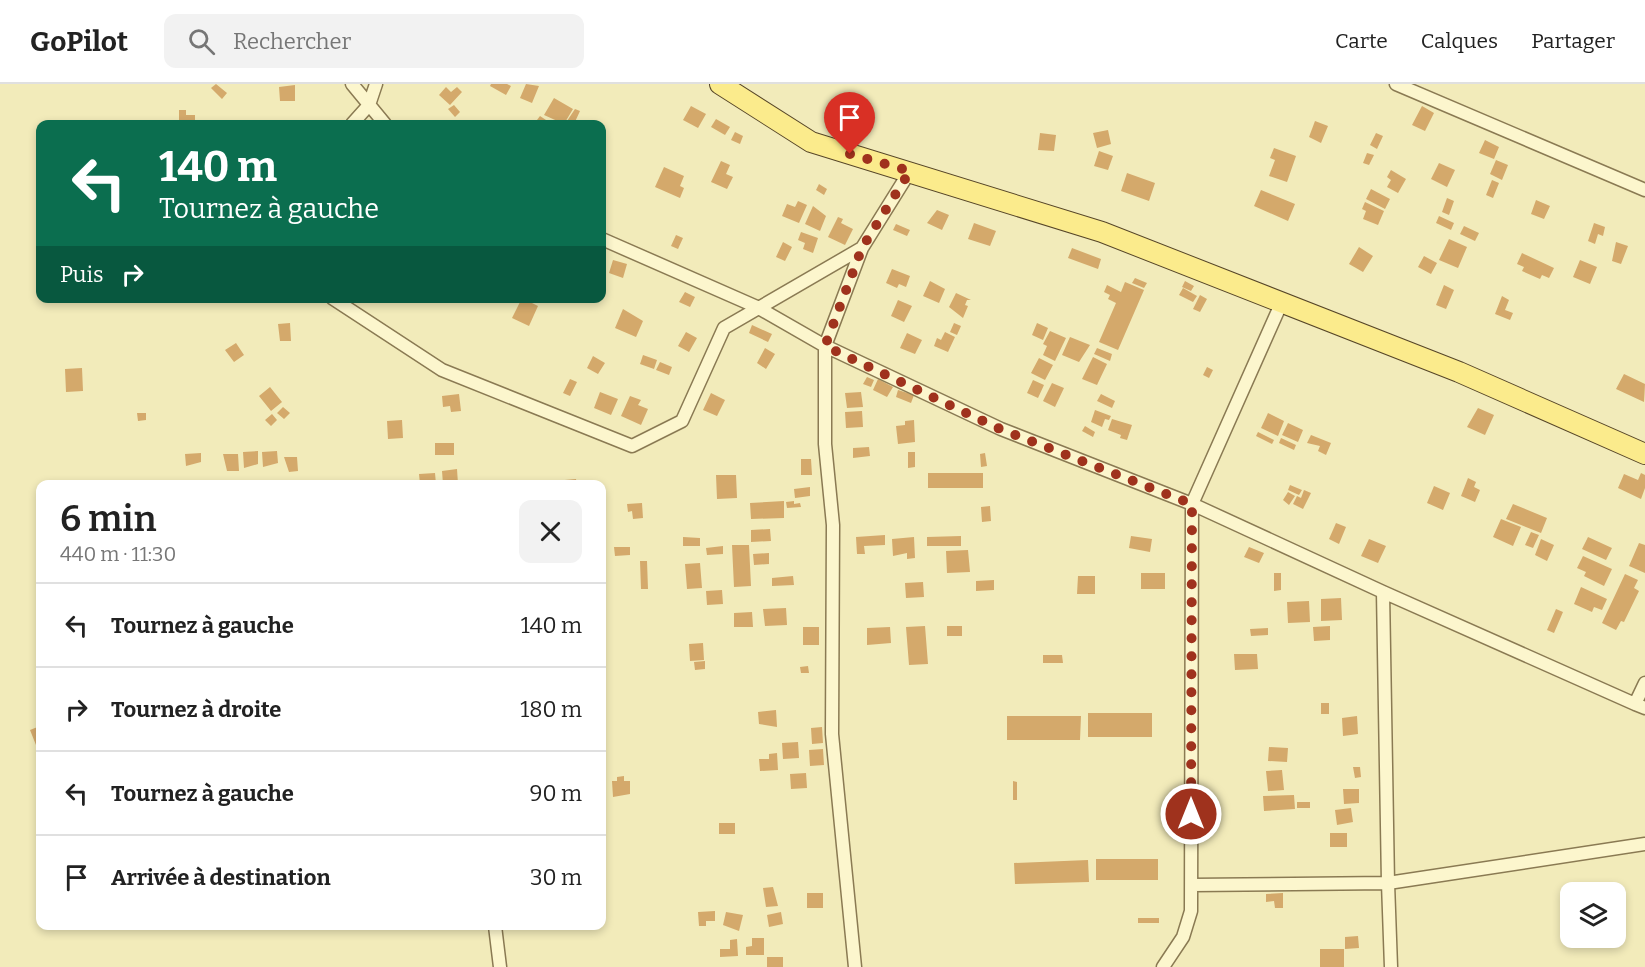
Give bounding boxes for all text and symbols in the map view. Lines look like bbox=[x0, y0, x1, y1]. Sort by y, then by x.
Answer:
search box bbox=[164, 14, 584, 68]
text: GoPilot bbox=[30, 25, 128, 58]
icon: search bbox=[185, 25, 218, 58]
text: Rechercher bbox=[233, 28, 351, 55]
text: Carte bbox=[1335, 28, 1388, 54]
text: Calques bbox=[1421, 28, 1498, 54]
text: Partager bbox=[1531, 28, 1615, 54]
pin bbox=[824, 92, 875, 154]
icon: arrive bbox=[833, 101, 866, 134]
text: 140 m bbox=[159, 142, 277, 192]
icon: left bbox=[60, 144, 138, 222]
text: Tournez à gauche bbox=[159, 193, 379, 225]
icon: right bbox=[116, 258, 149, 291]
text: Puis bbox=[60, 261, 104, 288]
text: 6 min bbox=[60, 497, 157, 541]
button: close bbox=[519, 500, 582, 563]
text: 440 m · 11:30 bbox=[60, 542, 176, 566]
icon: left bbox=[60, 609, 93, 642]
text: Tournez à gauche bbox=[111, 612, 294, 639]
text: 140 m bbox=[521, 612, 582, 639]
icon: right bbox=[60, 693, 93, 726]
text: Tournez à droite bbox=[111, 696, 281, 723]
text: 180 m bbox=[520, 696, 582, 723]
icon: left bbox=[60, 777, 93, 810]
text: Tournez à gauche bbox=[111, 780, 294, 807]
text: 90 m bbox=[530, 780, 582, 807]
position arrow bbox=[1159, 782, 1223, 846]
icon: arrive bbox=[60, 861, 93, 894]
text: Arrivée à destination bbox=[111, 864, 331, 891]
text: 30 m bbox=[530, 864, 582, 891]
map controls bbox=[1560, 882, 1626, 948]
button: layers bbox=[1560, 882, 1626, 948]

